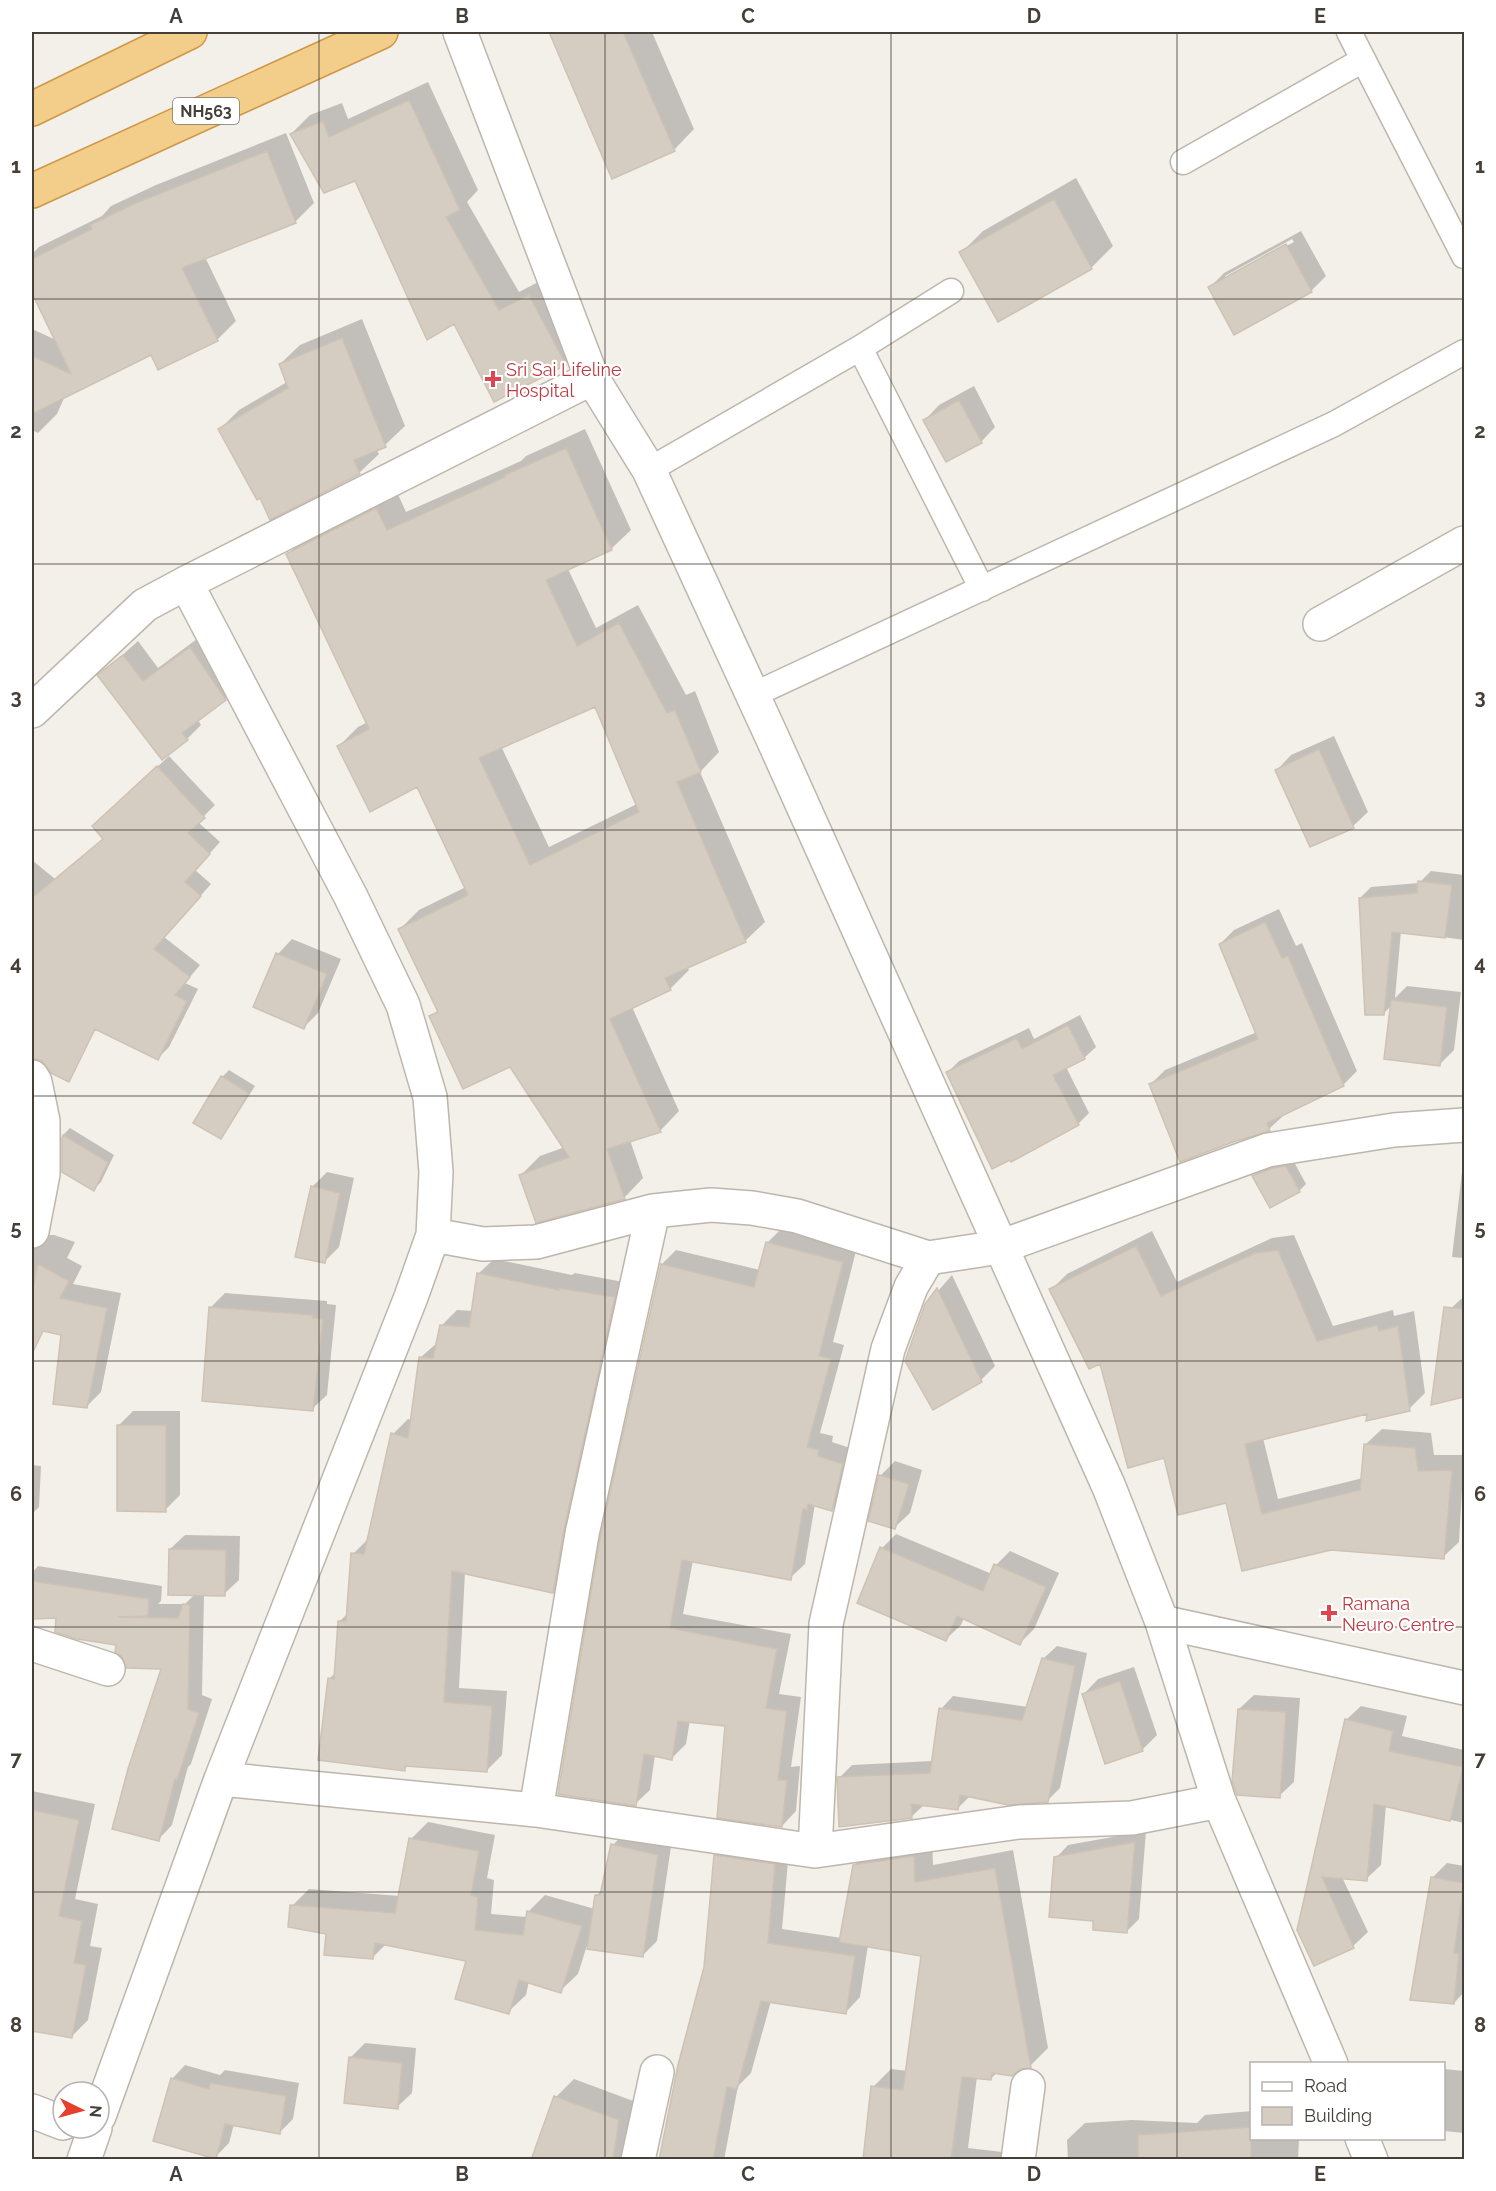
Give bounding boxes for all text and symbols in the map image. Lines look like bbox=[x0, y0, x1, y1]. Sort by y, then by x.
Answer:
text: A bbox=[169, 4, 183, 28]
text: B bbox=[455, 4, 469, 28]
text: C bbox=[741, 4, 755, 28]
text: D bbox=[1027, 4, 1041, 28]
text: E bbox=[1314, 4, 1326, 28]
road number: NH563 bbox=[173, 98, 239, 124]
text: 1 bbox=[11, 154, 21, 178]
text: 1 bbox=[1475, 154, 1485, 178]
place label: Sri Sai Lifeline Hospital bbox=[506, 359, 622, 401]
marker: Sri Sai Lifeline Hospital bbox=[484, 370, 502, 388]
text: 2 bbox=[10, 419, 22, 443]
text: 2 bbox=[1474, 419, 1486, 443]
text: 3 bbox=[10, 685, 22, 709]
text: 3 bbox=[1474, 685, 1486, 709]
text: 4 bbox=[10, 951, 22, 975]
text: 4 bbox=[1474, 951, 1486, 975]
text: 5 bbox=[10, 1216, 22, 1240]
text: 5 bbox=[1474, 1216, 1486, 1240]
text: 6 bbox=[10, 1482, 22, 1506]
text: 6 bbox=[1474, 1482, 1486, 1506]
place label: Ramana Neuro Centre bbox=[1342, 1593, 1455, 1635]
marker: Ramana Neuro Centre bbox=[1320, 1604, 1338, 1622]
text: 7 bbox=[10, 1747, 22, 1771]
text: 7 bbox=[1474, 1747, 1486, 1771]
text: 8 bbox=[10, 2013, 22, 2037]
text: 8 bbox=[1474, 2013, 1486, 2037]
legend bbox=[1250, 2062, 1445, 2140]
text: Road bbox=[1304, 2075, 1347, 2096]
north arrow bbox=[51, 2080, 111, 2140]
text: N bbox=[85, 2104, 105, 2118]
text: Building bbox=[1304, 2105, 1372, 2126]
text: A bbox=[169, 2162, 183, 2186]
text: B bbox=[455, 2162, 469, 2186]
text: C bbox=[741, 2162, 755, 2186]
text: D bbox=[1027, 2162, 1041, 2186]
text: E bbox=[1314, 2162, 1326, 2186]

